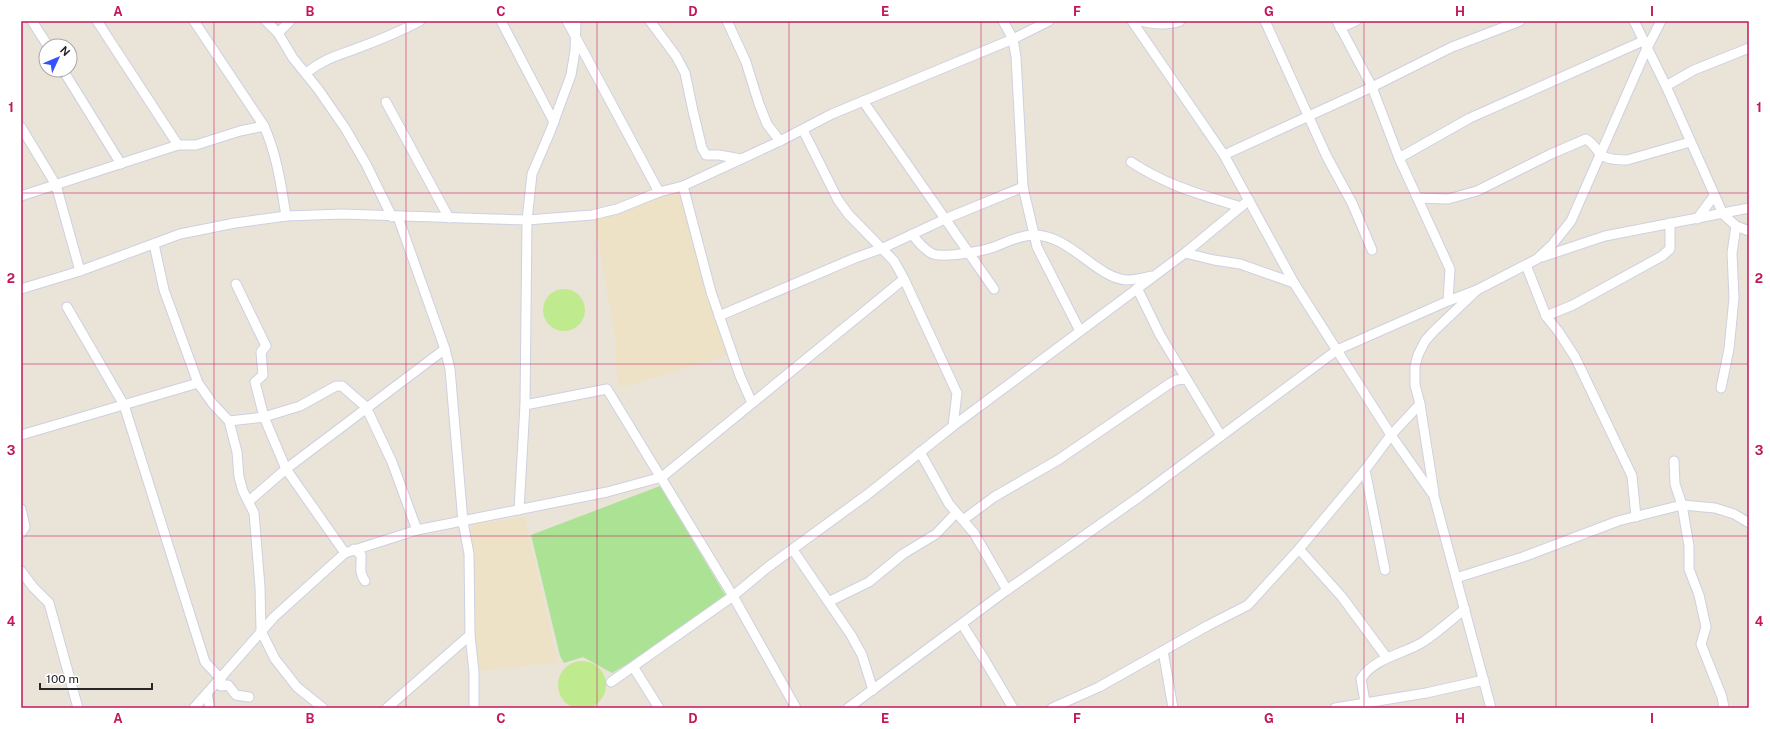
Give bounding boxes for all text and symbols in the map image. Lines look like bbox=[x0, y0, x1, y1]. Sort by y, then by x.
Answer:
text: A bbox=[113, 4, 123, 19]
text: B bbox=[306, 4, 315, 19]
text: C bbox=[496, 4, 506, 19]
text: D bbox=[688, 4, 698, 19]
text: E bbox=[881, 4, 889, 19]
text: F bbox=[1073, 4, 1081, 19]
text: G bbox=[1264, 4, 1274, 19]
text: H bbox=[1455, 4, 1465, 19]
text: I bbox=[1650, 4, 1654, 19]
north arrow bbox=[38, 38, 78, 78]
text: N bbox=[58, 44, 72, 58]
text: 1 bbox=[8, 100, 14, 115]
text: 1 bbox=[1756, 100, 1762, 115]
text: 2 bbox=[7, 271, 15, 286]
text: 2 bbox=[1755, 271, 1763, 286]
text: 3 bbox=[7, 443, 16, 458]
text: 3 bbox=[1755, 443, 1764, 458]
text: 4 bbox=[7, 614, 16, 629]
text: 4 bbox=[1755, 614, 1764, 629]
scale bar bbox=[40, 665, 152, 691]
text: 100 m bbox=[46, 672, 79, 686]
text: A bbox=[113, 711, 123, 726]
text: B bbox=[306, 711, 315, 726]
text: C bbox=[496, 711, 506, 726]
text: D bbox=[688, 711, 698, 726]
text: E bbox=[881, 711, 889, 726]
text: F bbox=[1073, 711, 1081, 726]
text: G bbox=[1264, 711, 1274, 726]
text: H bbox=[1455, 711, 1465, 726]
text: I bbox=[1650, 711, 1654, 726]

